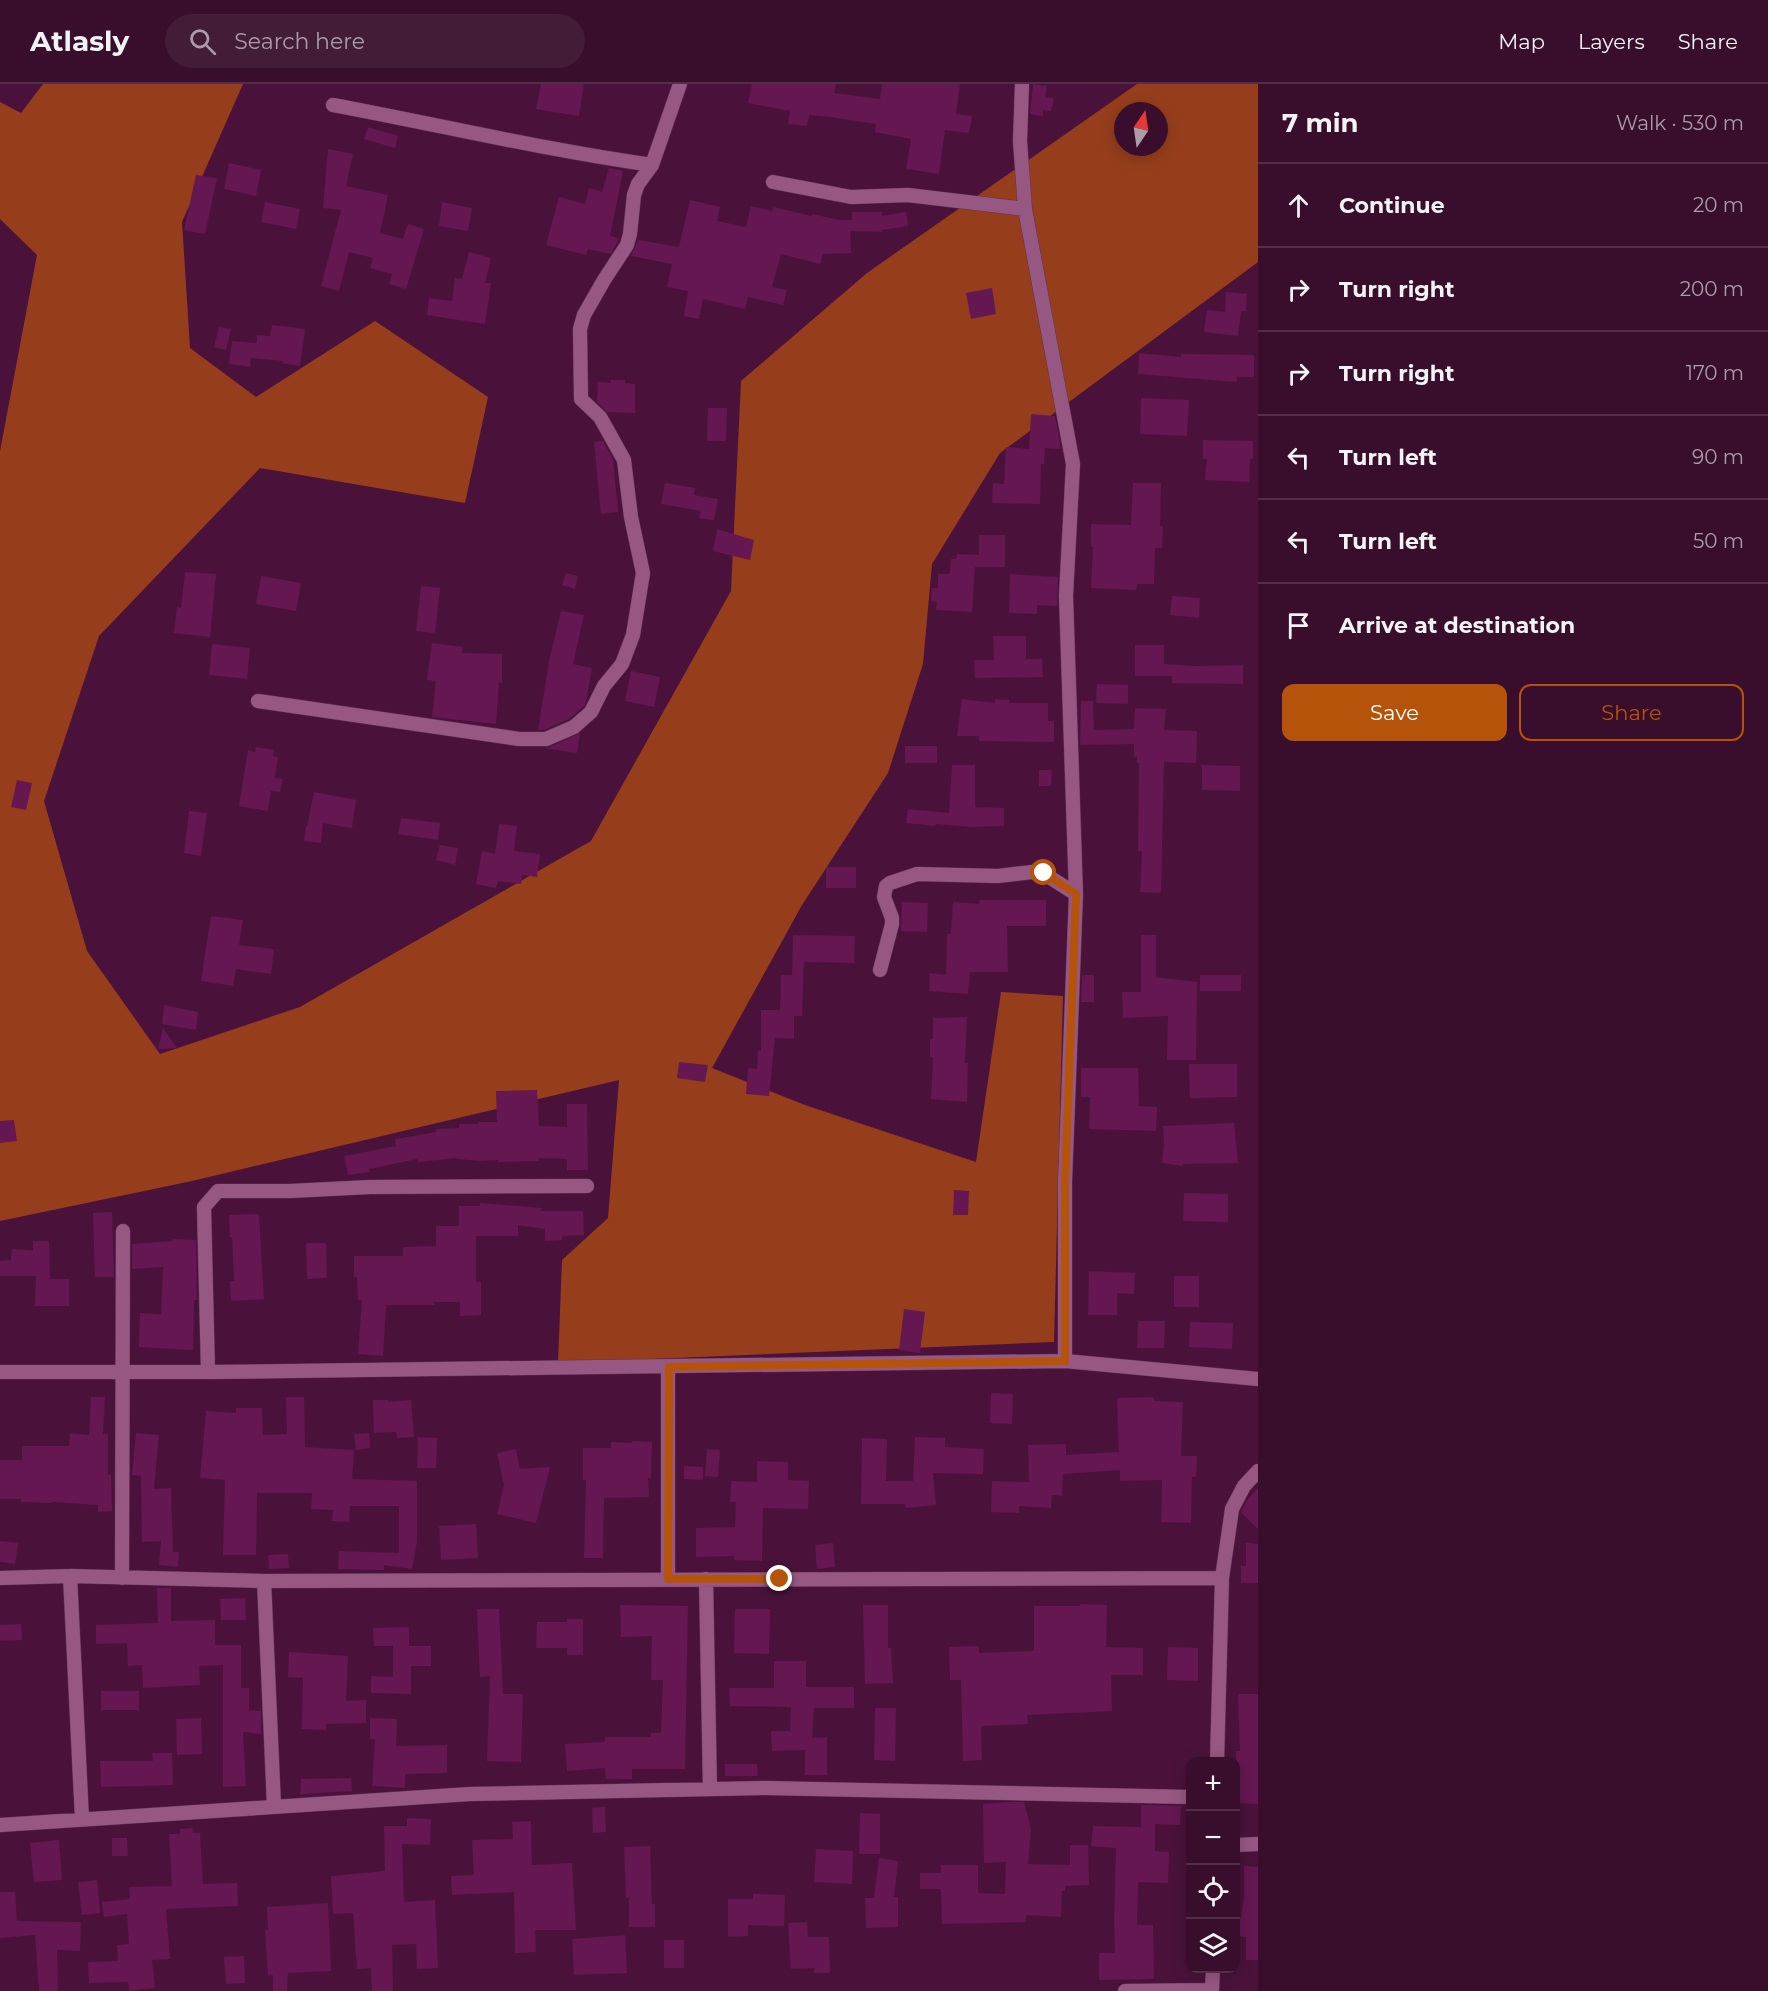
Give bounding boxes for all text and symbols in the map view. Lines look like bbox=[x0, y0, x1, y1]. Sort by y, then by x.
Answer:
search box bbox=[165, 14, 585, 68]
text: Atlasly bbox=[30, 24, 129, 58]
icon: search bbox=[186, 25, 219, 58]
text: Search here bbox=[234, 28, 365, 55]
text: Map bbox=[1498, 29, 1545, 54]
text: Layers bbox=[1578, 29, 1645, 54]
text: Share bbox=[1678, 29, 1738, 54]
north arrow bbox=[1114, 102, 1168, 156]
text: 7 min bbox=[1282, 107, 1359, 139]
text: Walk · 530 m bbox=[1616, 111, 1744, 135]
icon: ahead bbox=[1282, 189, 1315, 222]
text: Continue bbox=[1339, 192, 1445, 219]
text: 20 m bbox=[1693, 193, 1744, 217]
icon: right bbox=[1282, 273, 1315, 306]
text: Turn right bbox=[1339, 276, 1454, 303]
text: 200 m bbox=[1680, 277, 1744, 301]
icon: right bbox=[1282, 357, 1315, 390]
text: Turn right bbox=[1339, 360, 1454, 387]
text: 170 m bbox=[1686, 361, 1744, 385]
icon: left bbox=[1282, 441, 1315, 474]
text: Turn left bbox=[1339, 444, 1437, 471]
text: 90 m bbox=[1692, 445, 1744, 469]
icon: left bbox=[1282, 525, 1315, 558]
text: Turn left bbox=[1339, 528, 1437, 555]
text: 50 m bbox=[1693, 529, 1744, 553]
icon: arrive bbox=[1282, 609, 1315, 642]
text: Arrive at destination bbox=[1339, 612, 1575, 639]
button: Save bbox=[1282, 684, 1507, 741]
button: Share bbox=[1519, 684, 1744, 741]
route start bbox=[1030, 859, 1056, 885]
route end bbox=[766, 1565, 792, 1591]
map controls bbox=[1186, 1757, 1240, 1973]
button: + bbox=[1186, 1757, 1240, 1811]
button: − bbox=[1186, 1811, 1240, 1865]
button: locate bbox=[1186, 1865, 1240, 1919]
button: layers bbox=[1186, 1919, 1240, 1973]

